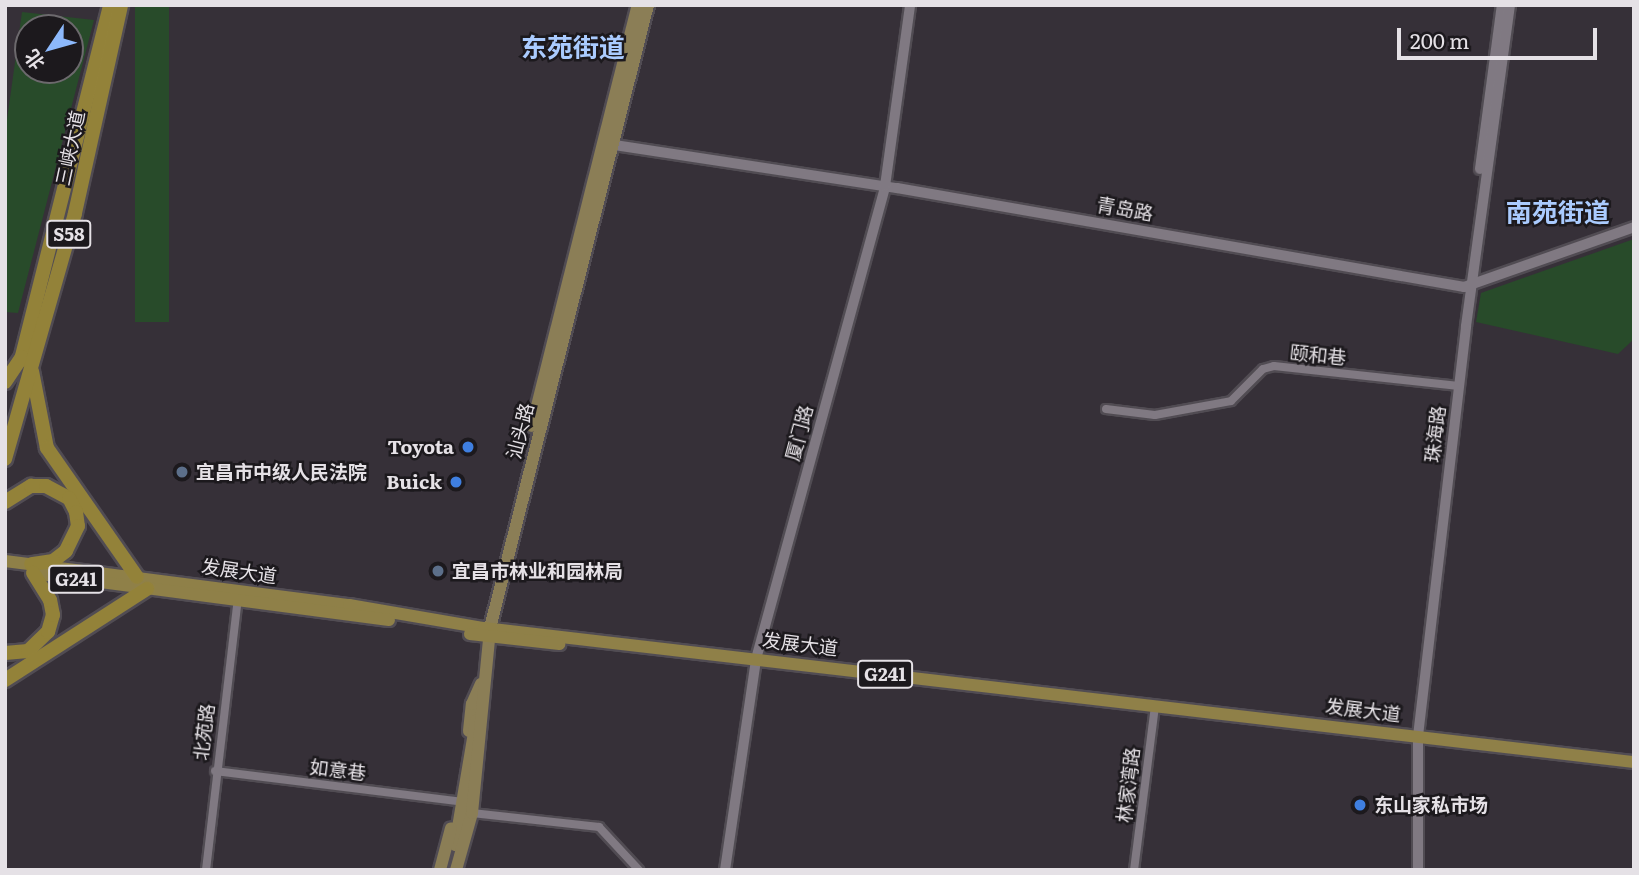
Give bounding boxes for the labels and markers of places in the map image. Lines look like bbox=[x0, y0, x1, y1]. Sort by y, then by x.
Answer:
place label: Toyota bbox=[387, 436, 454, 458]
marker: Toyota bbox=[460, 439, 476, 455]
place label: 宜昌市中级人民法院 bbox=[196, 461, 367, 483]
marker: 宜昌市中级人民法院 bbox=[174, 464, 190, 480]
place label: Buick bbox=[386, 471, 442, 493]
marker: Buick bbox=[448, 474, 464, 490]
place label: 宜昌市林业和园林局 bbox=[452, 560, 623, 582]
marker: 宜昌市林业和园林局 bbox=[430, 563, 446, 579]
place label: 东山家私市场 bbox=[1374, 794, 1488, 816]
marker: 东山家私市场 bbox=[1352, 797, 1368, 813]

